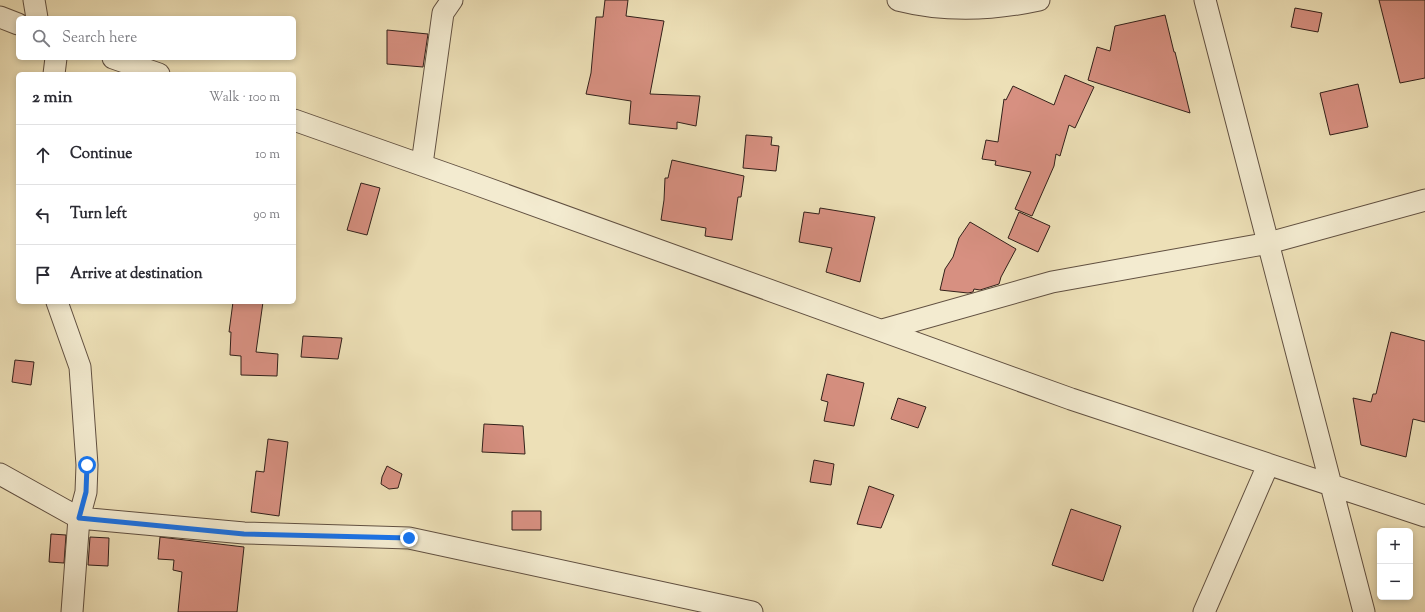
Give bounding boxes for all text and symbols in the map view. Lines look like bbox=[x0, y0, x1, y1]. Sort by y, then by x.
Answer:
search box bbox=[16, 16, 296, 60]
icon: search bbox=[30, 27, 52, 49]
text: Search here bbox=[62, 28, 137, 49]
text: 2 min bbox=[32, 86, 73, 110]
text: Walk · 100 m bbox=[209, 89, 280, 107]
icon: ahead bbox=[32, 144, 54, 166]
text: Continue bbox=[70, 144, 132, 165]
text: 10 m bbox=[255, 146, 280, 164]
icon: left bbox=[32, 204, 54, 226]
text: Turn left bbox=[70, 204, 127, 225]
text: 90 m bbox=[253, 206, 280, 224]
icon: arrive bbox=[32, 264, 54, 286]
text: Arrive at destination bbox=[70, 264, 203, 285]
route start bbox=[78, 456, 96, 474]
map controls bbox=[1377, 528, 1413, 600]
button: + bbox=[1377, 528, 1413, 564]
route end bbox=[400, 529, 418, 547]
button: − bbox=[1377, 564, 1413, 600]

